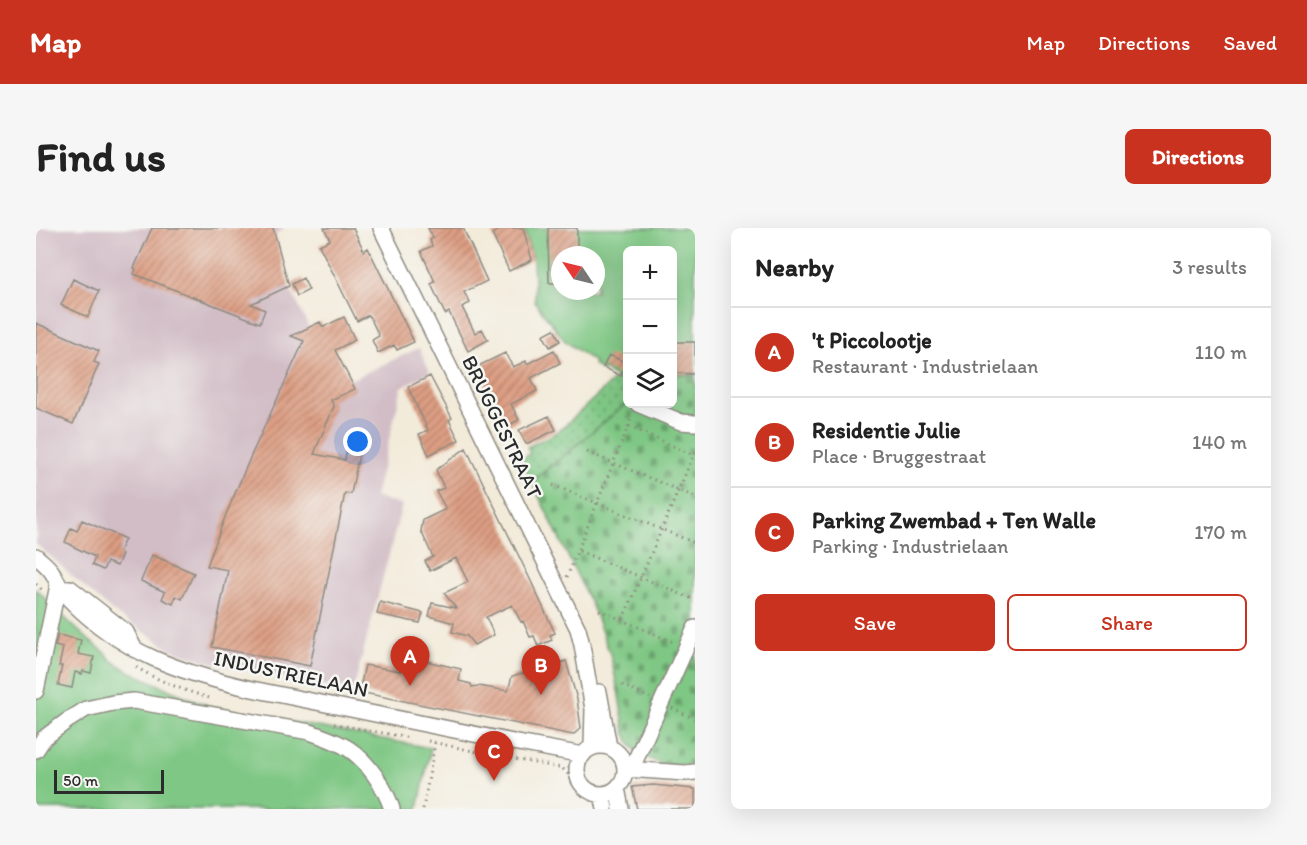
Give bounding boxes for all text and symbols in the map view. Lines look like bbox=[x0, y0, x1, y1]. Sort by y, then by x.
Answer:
text: Map bbox=[30, 25, 81, 59]
text: Map bbox=[1027, 30, 1065, 55]
text: Directions bbox=[1098, 30, 1190, 55]
text: Saved bbox=[1223, 30, 1277, 55]
button: Directions bbox=[1125, 129, 1271, 184]
text: Find us bbox=[36, 131, 166, 182]
north arrow bbox=[551, 246, 605, 300]
map controls bbox=[623, 246, 677, 408]
button: + bbox=[623, 246, 677, 300]
text: Nearby bbox=[755, 251, 834, 283]
text: 3 results bbox=[1172, 255, 1247, 279]
button: − bbox=[623, 300, 677, 354]
text: 't Piccolootje bbox=[812, 327, 932, 354]
text: A bbox=[768, 340, 781, 364]
text: 110 m bbox=[1195, 340, 1247, 364]
street label: BRUGGESTRAAT bbox=[457, 351, 548, 503]
button: layers bbox=[623, 354, 677, 408]
text: Restaurant · Industrielaan bbox=[812, 354, 1038, 378]
text: Residentie Julie bbox=[812, 417, 961, 444]
your location bbox=[343, 427, 372, 456]
text: B bbox=[768, 430, 781, 454]
text: 140 m bbox=[1192, 430, 1247, 454]
text: Place · Bruggestraat bbox=[812, 444, 986, 468]
text: Parking Zwembad + Ten Walle bbox=[812, 507, 1096, 534]
text: C bbox=[768, 520, 781, 544]
text: 170 m bbox=[1194, 520, 1247, 544]
text: Parking · Industrielaan bbox=[812, 534, 1008, 558]
button: Save bbox=[755, 594, 995, 651]
button: Share bbox=[1007, 594, 1247, 651]
pin: A bbox=[390, 636, 430, 686]
street label: INDUSTRIELAAN bbox=[212, 645, 370, 702]
pin: B bbox=[522, 646, 560, 695]
pin: C bbox=[474, 732, 514, 781]
scale bar bbox=[54, 767, 164, 794]
text: 50 m bbox=[63, 771, 98, 790]

